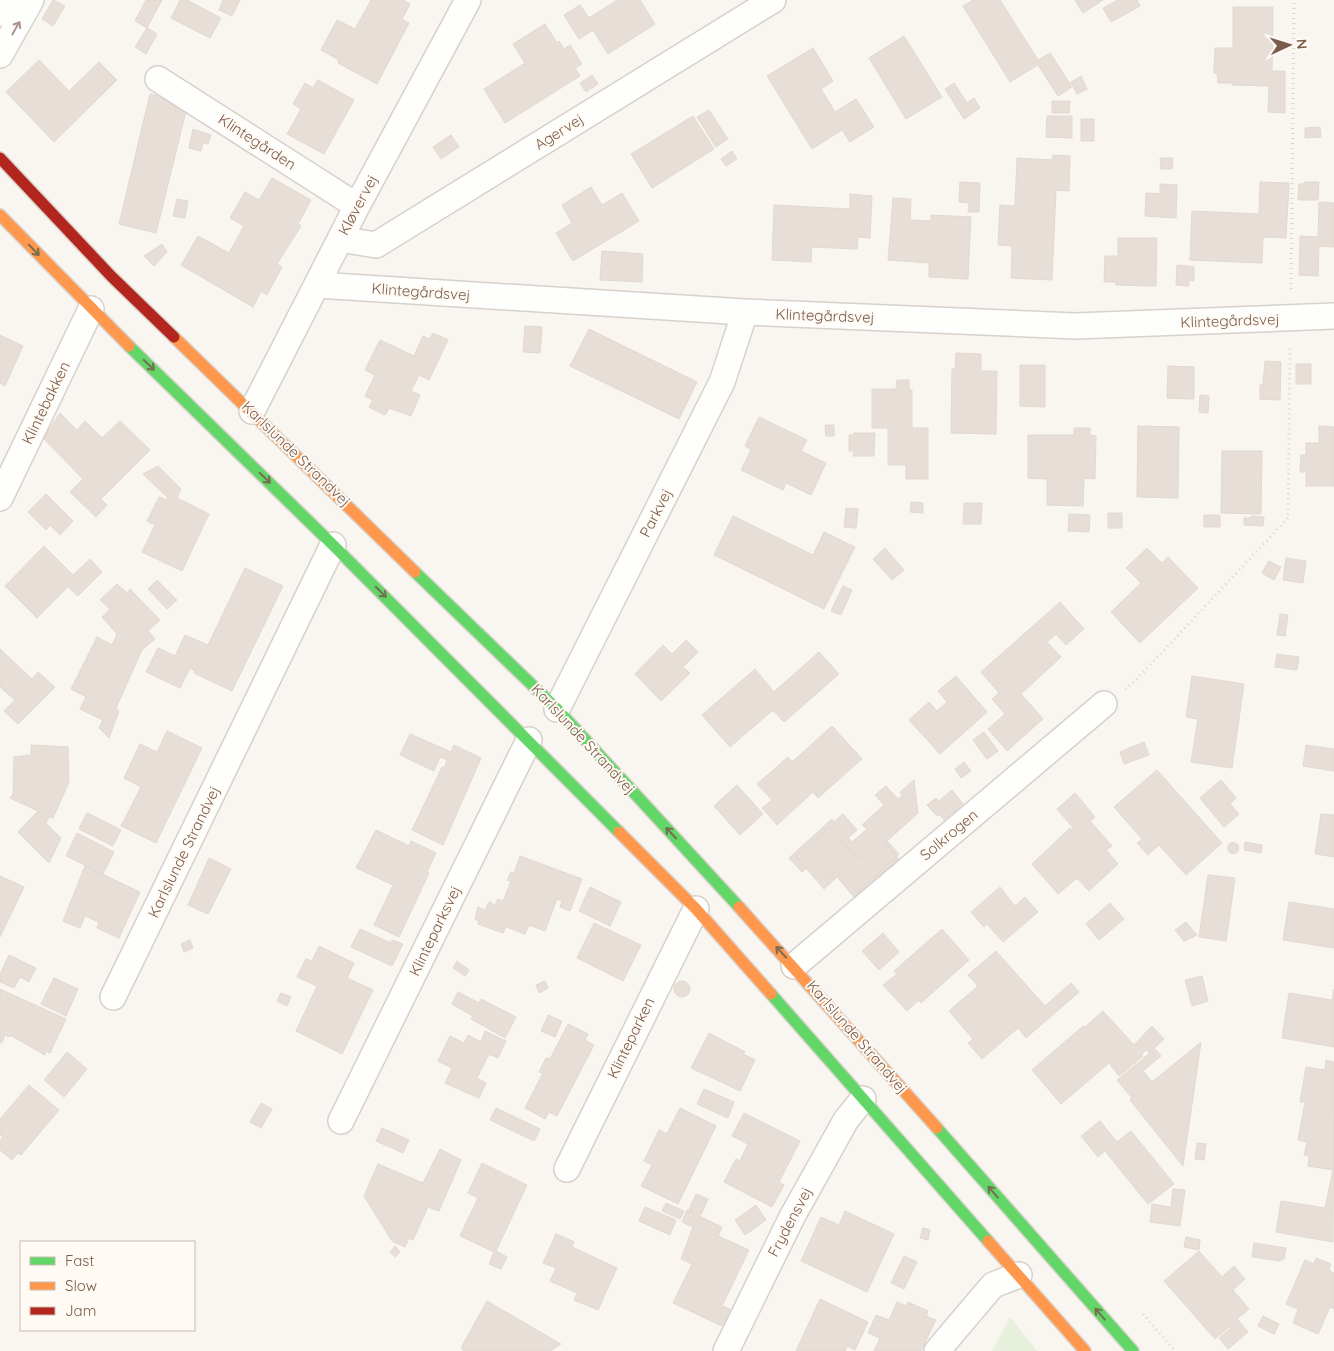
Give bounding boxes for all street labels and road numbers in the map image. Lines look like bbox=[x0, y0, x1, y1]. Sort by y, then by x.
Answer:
street label: Klintegården bbox=[215, 109, 300, 174]
street label: Agervej bbox=[531, 109, 587, 154]
street label: Kløvervej bbox=[334, 171, 381, 238]
street label: Klintegårdsvej bbox=[371, 279, 471, 304]
street label: Klintegårdsvej bbox=[775, 304, 875, 327]
street label: Klintegårdsvej bbox=[1180, 309, 1280, 332]
street label: Klintebakken bbox=[17, 358, 74, 447]
street label: Karlslunde Strandvej bbox=[238, 397, 355, 511]
street label: Parkvej bbox=[635, 485, 676, 540]
street label: Karlslunde Strandvej bbox=[527, 679, 639, 798]
street label: Karlslunde Strandvej bbox=[143, 783, 224, 921]
street label: Solkrogen bbox=[916, 805, 981, 864]
street label: Klinteparksvej bbox=[404, 882, 465, 979]
street label: Karlslunde Strandvej bbox=[803, 976, 912, 1097]
street label: Klinteparken bbox=[603, 994, 658, 1081]
street label: Frydensvej bbox=[763, 1184, 816, 1260]

